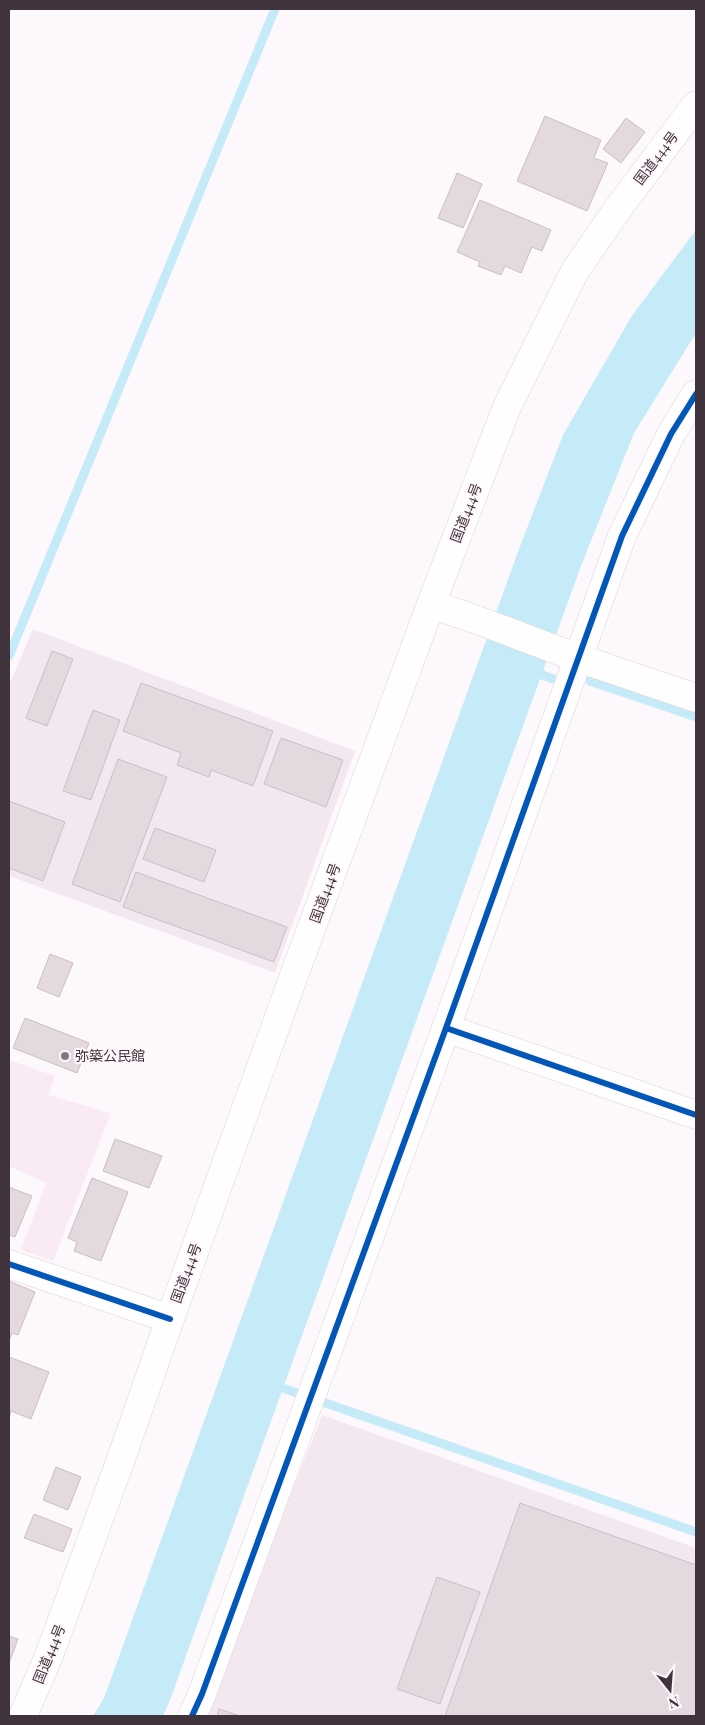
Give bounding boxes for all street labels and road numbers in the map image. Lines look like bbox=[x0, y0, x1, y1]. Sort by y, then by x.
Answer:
street label: 国道444号 bbox=[629, 127, 682, 188]
street label: 国道444号 bbox=[445, 480, 486, 546]
street label: 国道444号 bbox=[305, 860, 344, 926]
street label: 国道444号 bbox=[166, 1240, 205, 1306]
street label: 国道444号 bbox=[28, 1621, 69, 1686]

